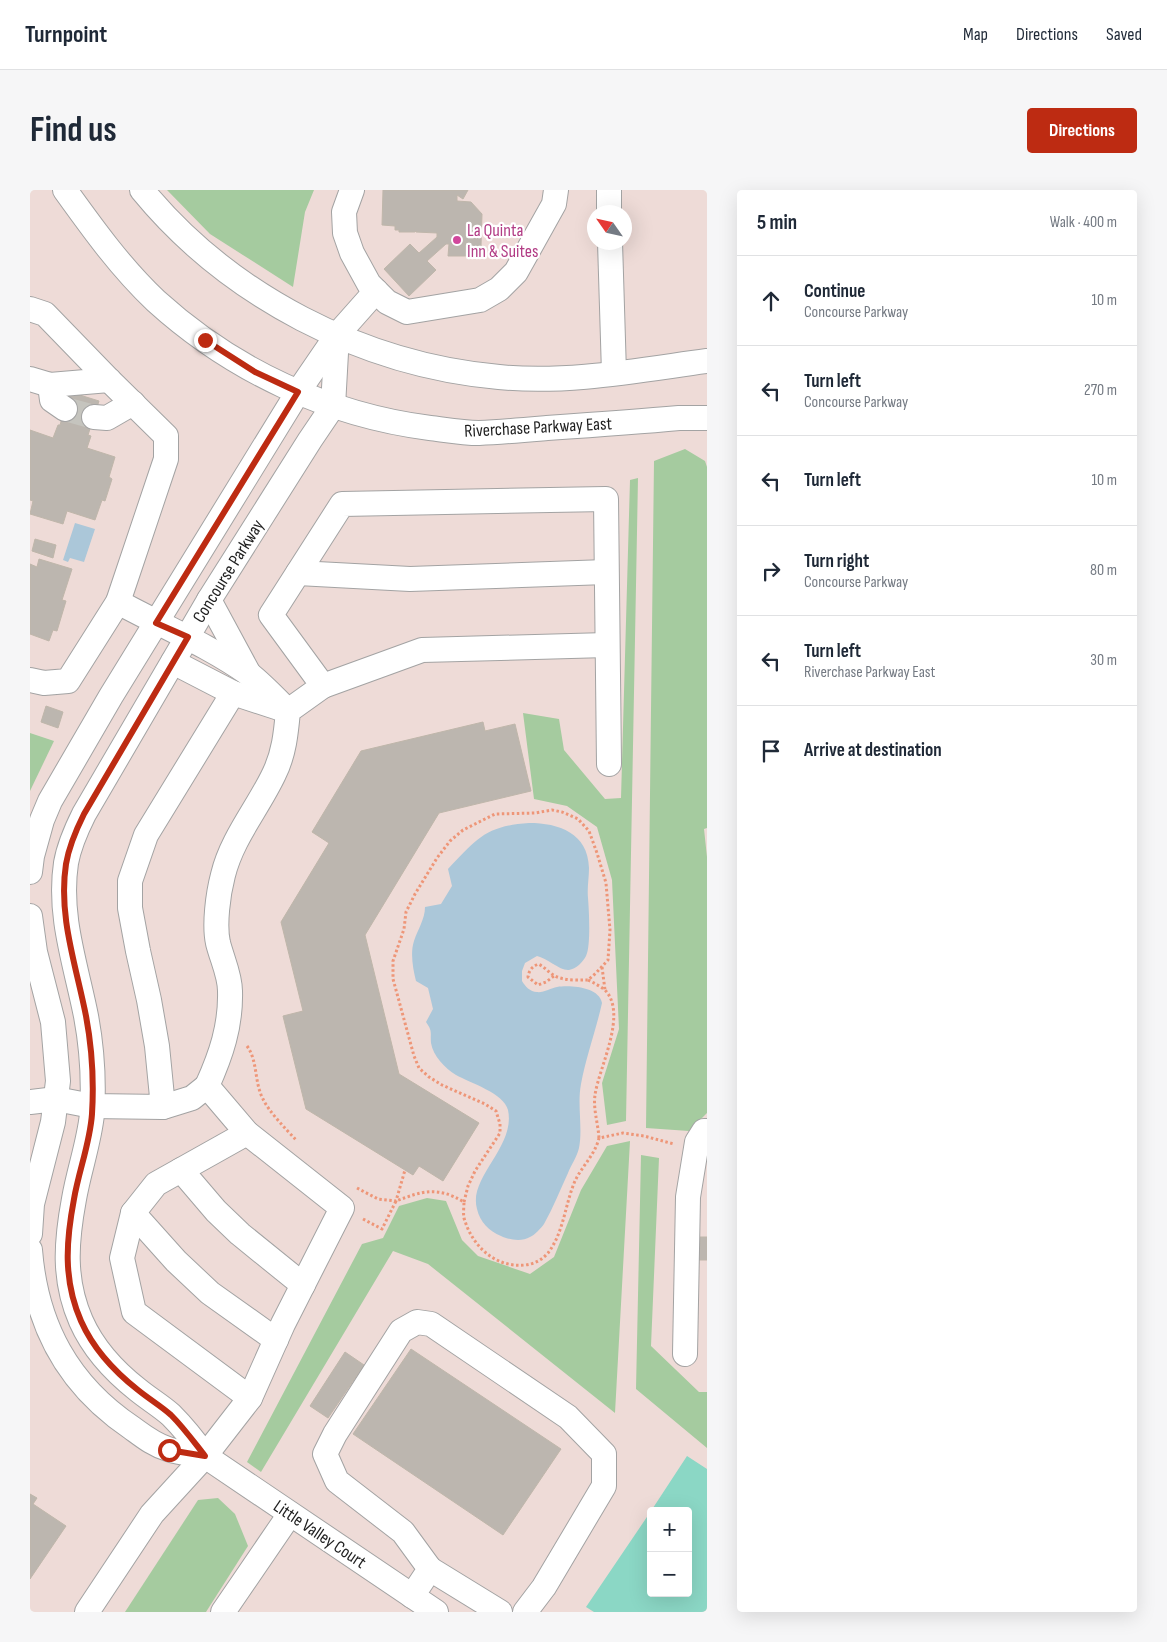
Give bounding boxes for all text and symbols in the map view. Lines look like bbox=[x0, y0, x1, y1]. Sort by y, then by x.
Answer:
text: Turnpoint bbox=[25, 20, 107, 49]
text: Map bbox=[963, 24, 988, 45]
text: Directions bbox=[1016, 24, 1078, 45]
text: Saved bbox=[1106, 24, 1142, 45]
button: Directions bbox=[1027, 108, 1137, 153]
text: Find us bbox=[30, 109, 117, 152]
north arrow bbox=[587, 205, 632, 250]
text: 5 min bbox=[757, 210, 797, 235]
text: Walk · 400 m bbox=[1050, 213, 1117, 232]
place label: La Quinta Inn & Suites bbox=[467, 220, 538, 262]
marker: La Quinta Inn & Suites bbox=[451, 234, 463, 246]
text: Continue bbox=[804, 280, 865, 303]
icon: ahead bbox=[757, 287, 785, 315]
text: 10 m bbox=[1091, 291, 1117, 310]
text: Concourse Parkway bbox=[804, 303, 908, 322]
route end bbox=[194, 329, 217, 352]
text: Turn left bbox=[804, 370, 861, 393]
icon: left bbox=[757, 377, 785, 405]
text: 270 m bbox=[1084, 381, 1117, 400]
text: Concourse Parkway bbox=[804, 393, 908, 412]
street label: Riverchase Parkway East bbox=[464, 413, 613, 442]
icon: left bbox=[757, 467, 785, 495]
text: Turn left bbox=[804, 469, 861, 492]
text: 10 m bbox=[1091, 471, 1117, 490]
street label: Concourse Parkway bbox=[188, 516, 268, 627]
text: Turn right bbox=[804, 550, 869, 573]
icon: right bbox=[757, 557, 785, 585]
text: 80 m bbox=[1090, 561, 1117, 580]
text: Concourse Parkway bbox=[804, 573, 908, 592]
text: Turn left bbox=[804, 640, 861, 663]
icon: left bbox=[757, 647, 785, 675]
text: 30 m bbox=[1090, 651, 1117, 670]
text: Riverchase Parkway East bbox=[804, 663, 935, 682]
icon: arrive bbox=[757, 737, 785, 765]
text: Arrive at destination bbox=[804, 739, 942, 762]
route start bbox=[158, 1439, 181, 1462]
street label: Little Valley Court bbox=[270, 1496, 370, 1573]
map controls bbox=[647, 1507, 692, 1597]
button: + bbox=[647, 1507, 692, 1552]
button: − bbox=[647, 1552, 692, 1597]

